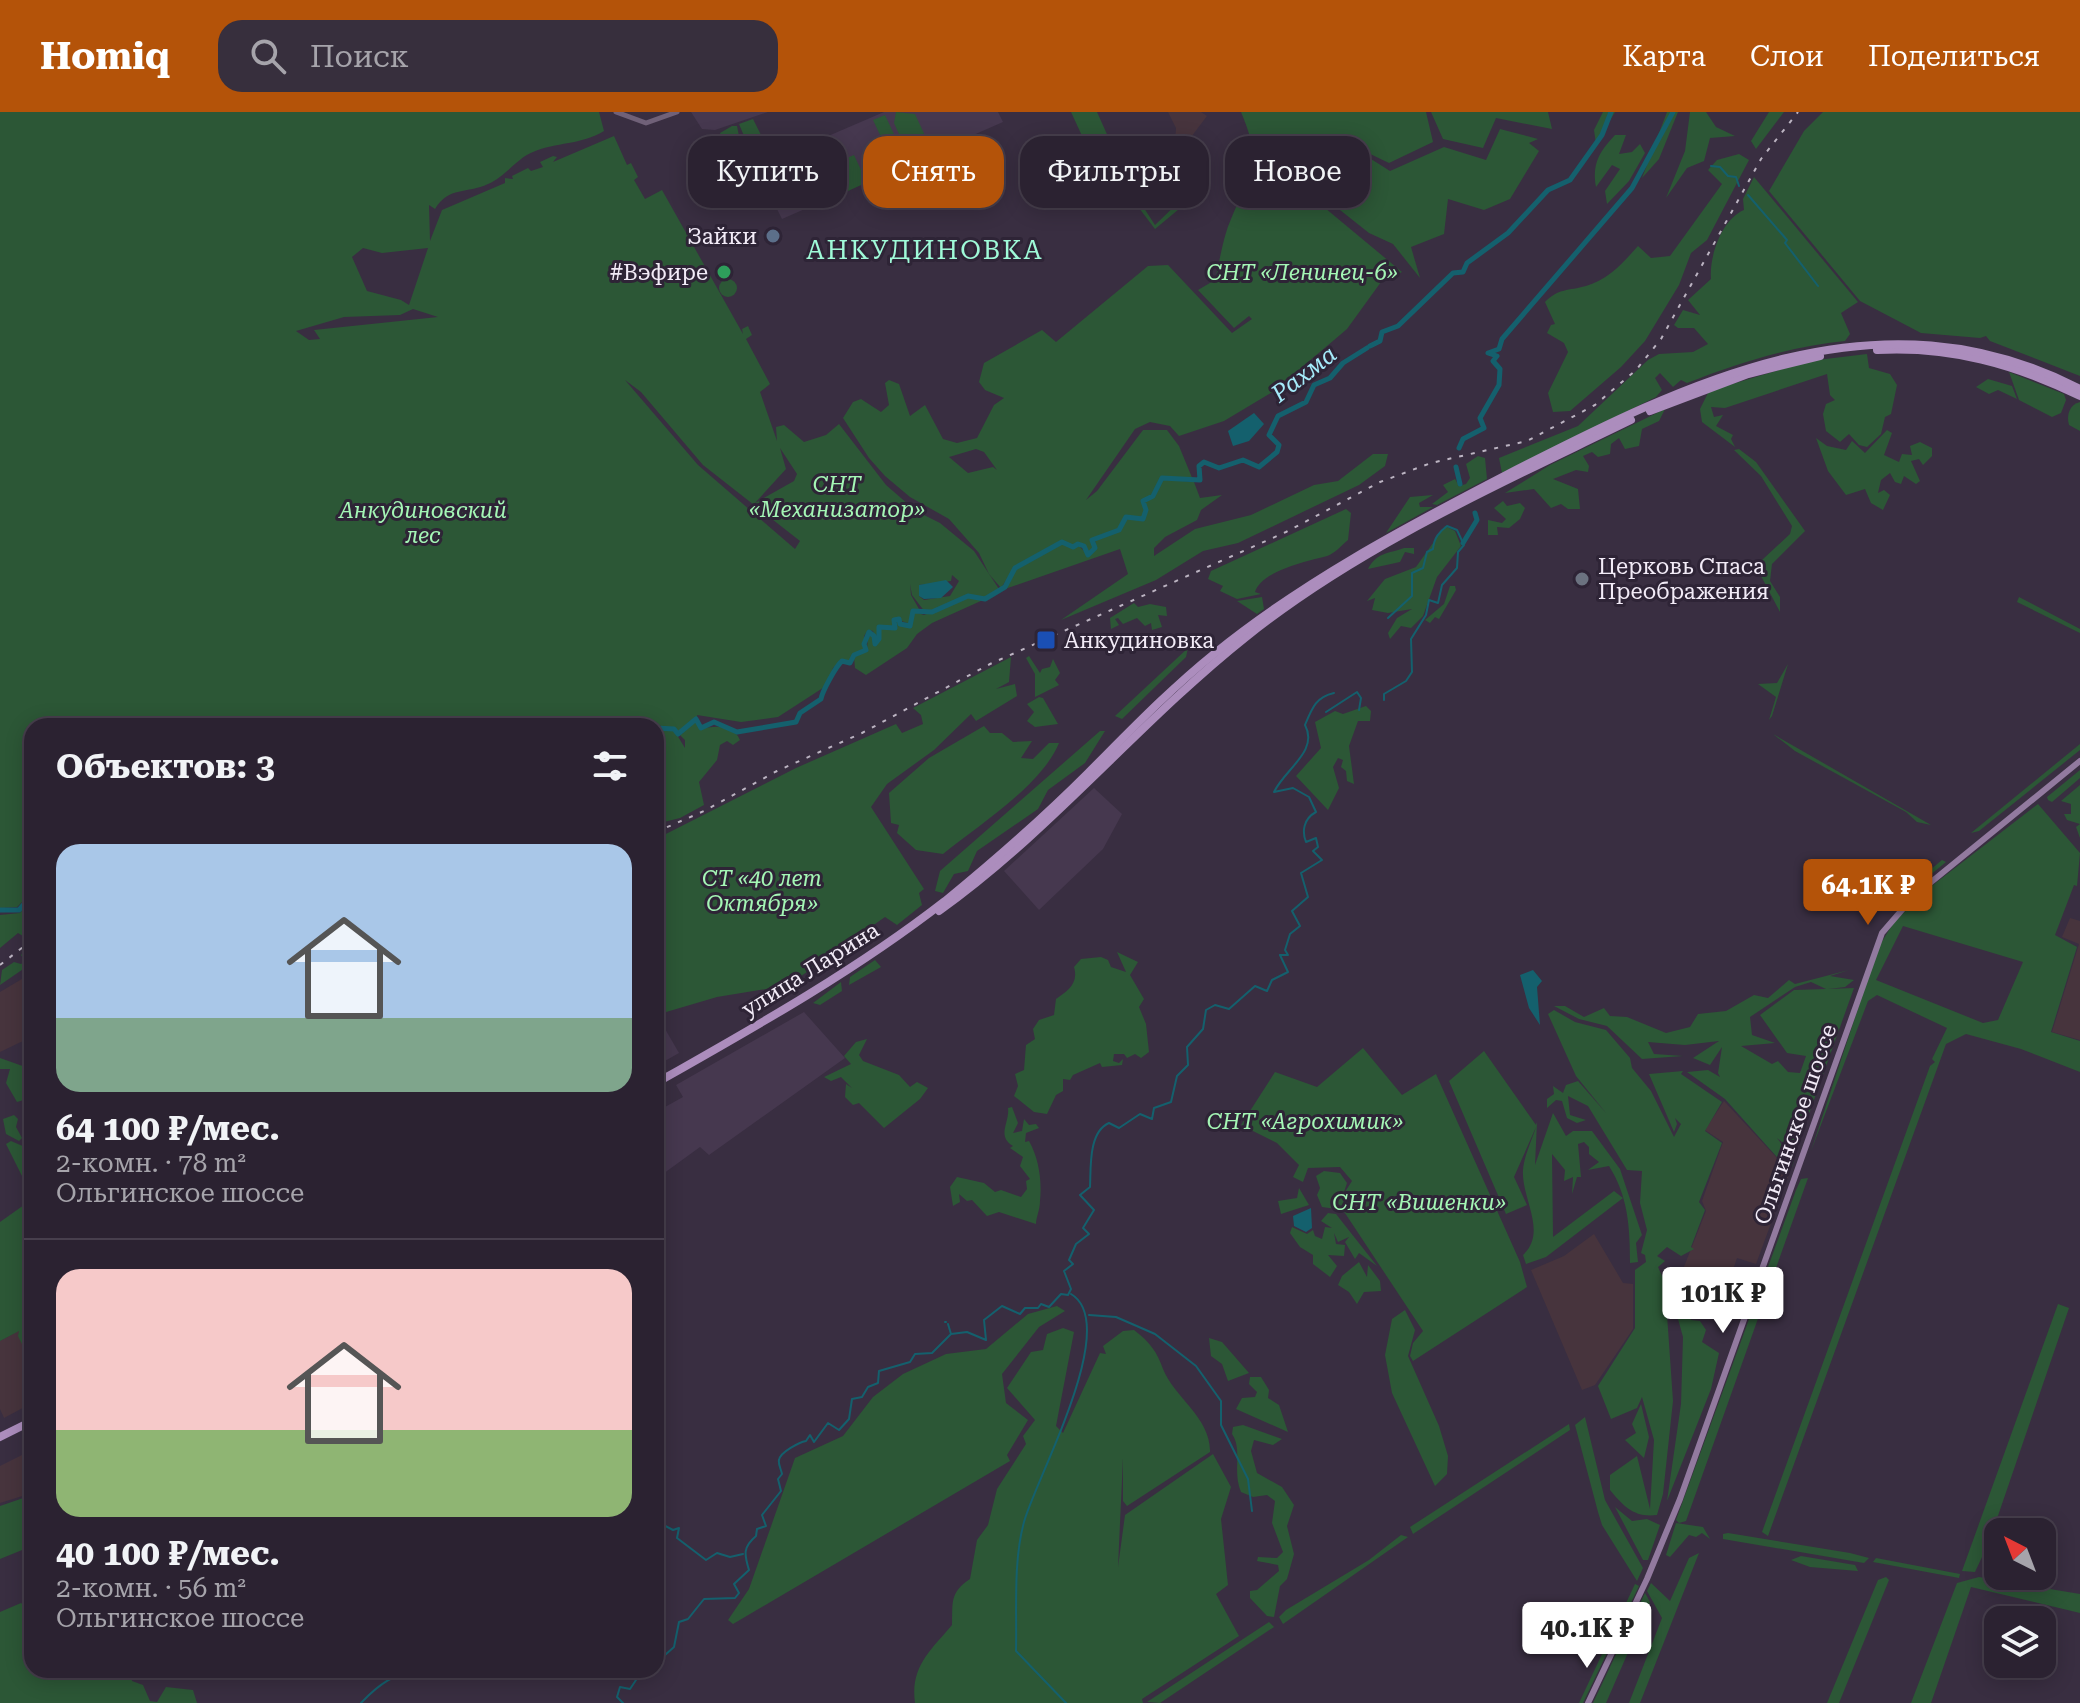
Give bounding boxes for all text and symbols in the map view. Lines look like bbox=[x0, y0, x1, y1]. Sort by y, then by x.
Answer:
search box bbox=[218, 20, 778, 92]
text: Homiq bbox=[40, 34, 170, 78]
icon: search bbox=[246, 34, 290, 78]
text: Поиск bbox=[310, 39, 409, 74]
text: Карта bbox=[1622, 40, 1706, 73]
text: Слои bbox=[1750, 40, 1824, 73]
text: Поделиться bbox=[1868, 40, 2040, 73]
chip: Купить bbox=[688, 136, 847, 208]
chip: Снять bbox=[863, 136, 1004, 208]
chip: Фильтры bbox=[1020, 136, 1209, 208]
chip: Новое bbox=[1225, 136, 1370, 208]
place label: Зайки bbox=[687, 224, 757, 249]
marker: Зайки bbox=[764, 227, 782, 245]
district label: АНКУДИНОВКА bbox=[806, 235, 1044, 265]
place label: #Вэфире bbox=[610, 260, 708, 285]
park label: СНТ «Ленинец-6» bbox=[1206, 260, 1398, 285]
marker: #Вэфире bbox=[715, 263, 733, 281]
water label: Рахма bbox=[1265, 340, 1342, 409]
park label: СНТ «Механизатор» bbox=[749, 472, 925, 522]
park label: Анкудиновский лес bbox=[337, 498, 507, 548]
place label: Церковь Спаса Преображения bbox=[1598, 554, 1769, 604]
marker: Церковь Спаса Преображения bbox=[1573, 570, 1591, 588]
place label: Анкудиновка bbox=[1064, 628, 1214, 653]
marker: Анкудиновка bbox=[1035, 629, 1057, 651]
icon: filters bbox=[588, 744, 632, 788]
text: Объектов: 3 bbox=[56, 746, 275, 786]
pin: 64.1K ₽ bbox=[1794, 859, 1942, 927]
park label: СТ «40 лет Октября» bbox=[702, 866, 822, 916]
text: 64.1K ₽ bbox=[1821, 870, 1915, 900]
icon: home bbox=[272, 896, 416, 1040]
street label: улица Ларина bbox=[737, 917, 884, 1022]
street label: Ольгинское шоссе bbox=[1749, 1021, 1842, 1228]
text: 64 100 ₽/мес. bbox=[56, 1108, 280, 1148]
park label: СНТ «Агрохимик» bbox=[1207, 1109, 1403, 1134]
text: 2-комн. · 78 m² bbox=[56, 1148, 246, 1178]
text: Ольгинское шоссе bbox=[56, 1178, 304, 1208]
park label: СНТ «Вишенки» bbox=[1332, 1190, 1506, 1215]
pin: 101K ₽ bbox=[1658, 1267, 1788, 1335]
text: 101K ₽ bbox=[1680, 1278, 1766, 1308]
icon: home bbox=[272, 1321, 416, 1465]
north arrow bbox=[1984, 1518, 2056, 1590]
map controls bbox=[1984, 1518, 2056, 1678]
text: 40 100 ₽/мес. bbox=[56, 1533, 280, 1573]
text: 2-комн. · 56 m² bbox=[56, 1573, 246, 1603]
pin: 40.1K ₽ bbox=[1513, 1602, 1661, 1670]
text: Ольгинское шоссе bbox=[56, 1603, 304, 1633]
button: layers bbox=[1984, 1606, 2056, 1678]
text: 40.1K ₽ bbox=[1540, 1613, 1634, 1643]

